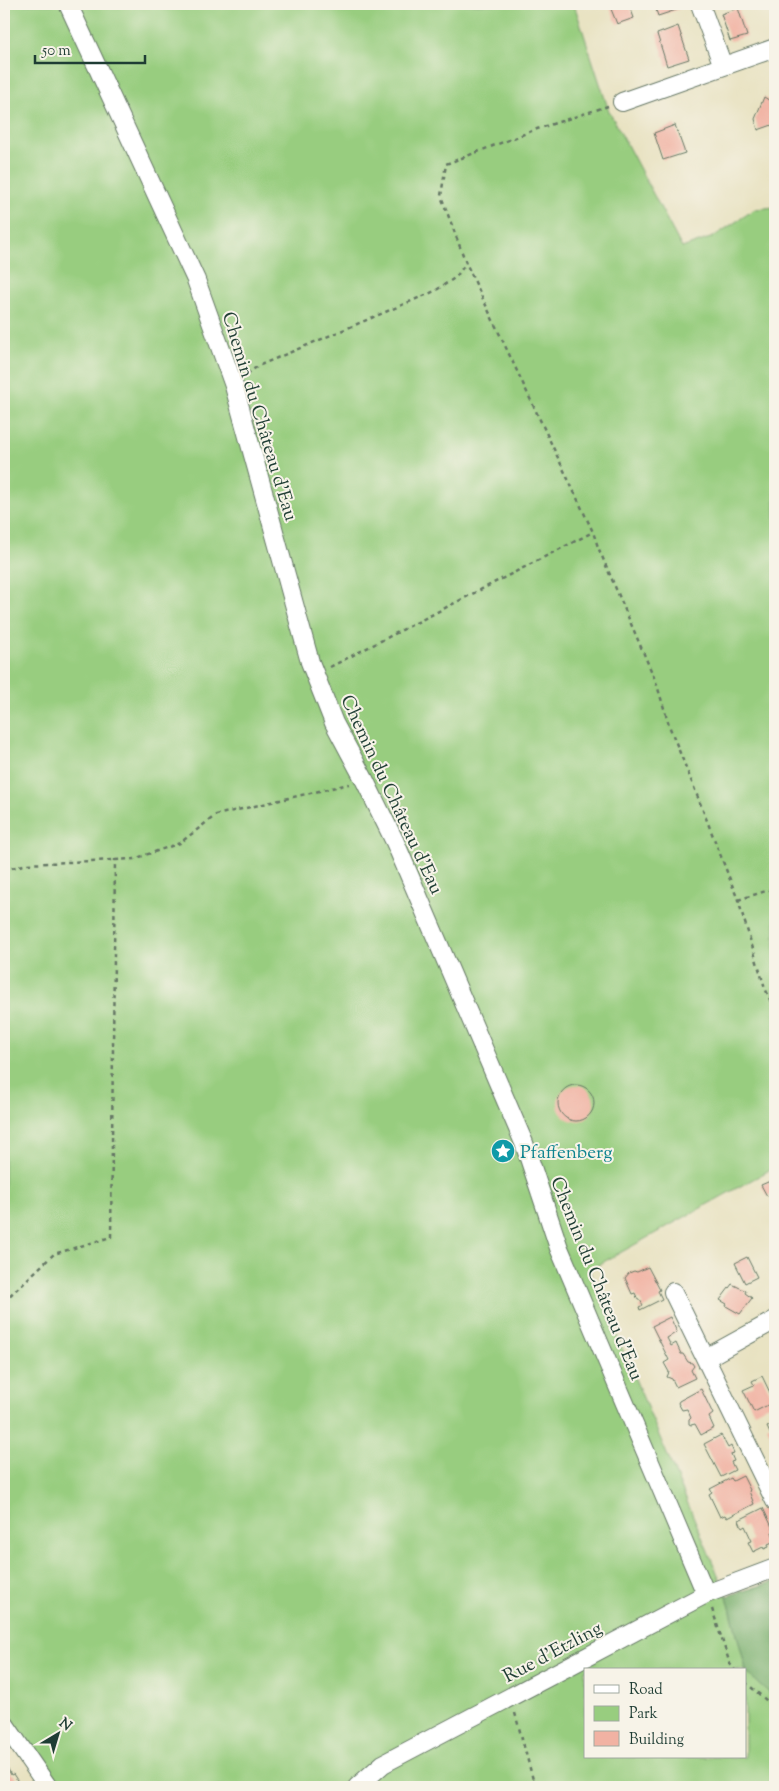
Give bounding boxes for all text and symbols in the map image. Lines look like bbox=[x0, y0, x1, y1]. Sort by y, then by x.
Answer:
scale bar bbox=[35, 32, 145, 64]
text: 50 m bbox=[41, 41, 71, 62]
street label: Chemin du Château d'Eau bbox=[214, 309, 303, 525]
street label: Chemin du Château d'Eau bbox=[333, 691, 449, 899]
place icon: Pfaffenberg bbox=[490, 1138, 516, 1164]
place label: Pfaffenberg bbox=[520, 1140, 612, 1167]
street label: Chemin du Château d'Eau bbox=[542, 1173, 649, 1385]
street label: Rue d'Etzling bbox=[499, 1616, 607, 1691]
legend bbox=[584, 1668, 746, 1758]
text: Road bbox=[629, 1680, 663, 1701]
text: Park bbox=[629, 1704, 658, 1725]
north arrow bbox=[32, 1708, 82, 1758]
text: N bbox=[54, 1714, 75, 1737]
text: Building bbox=[629, 1730, 684, 1751]

